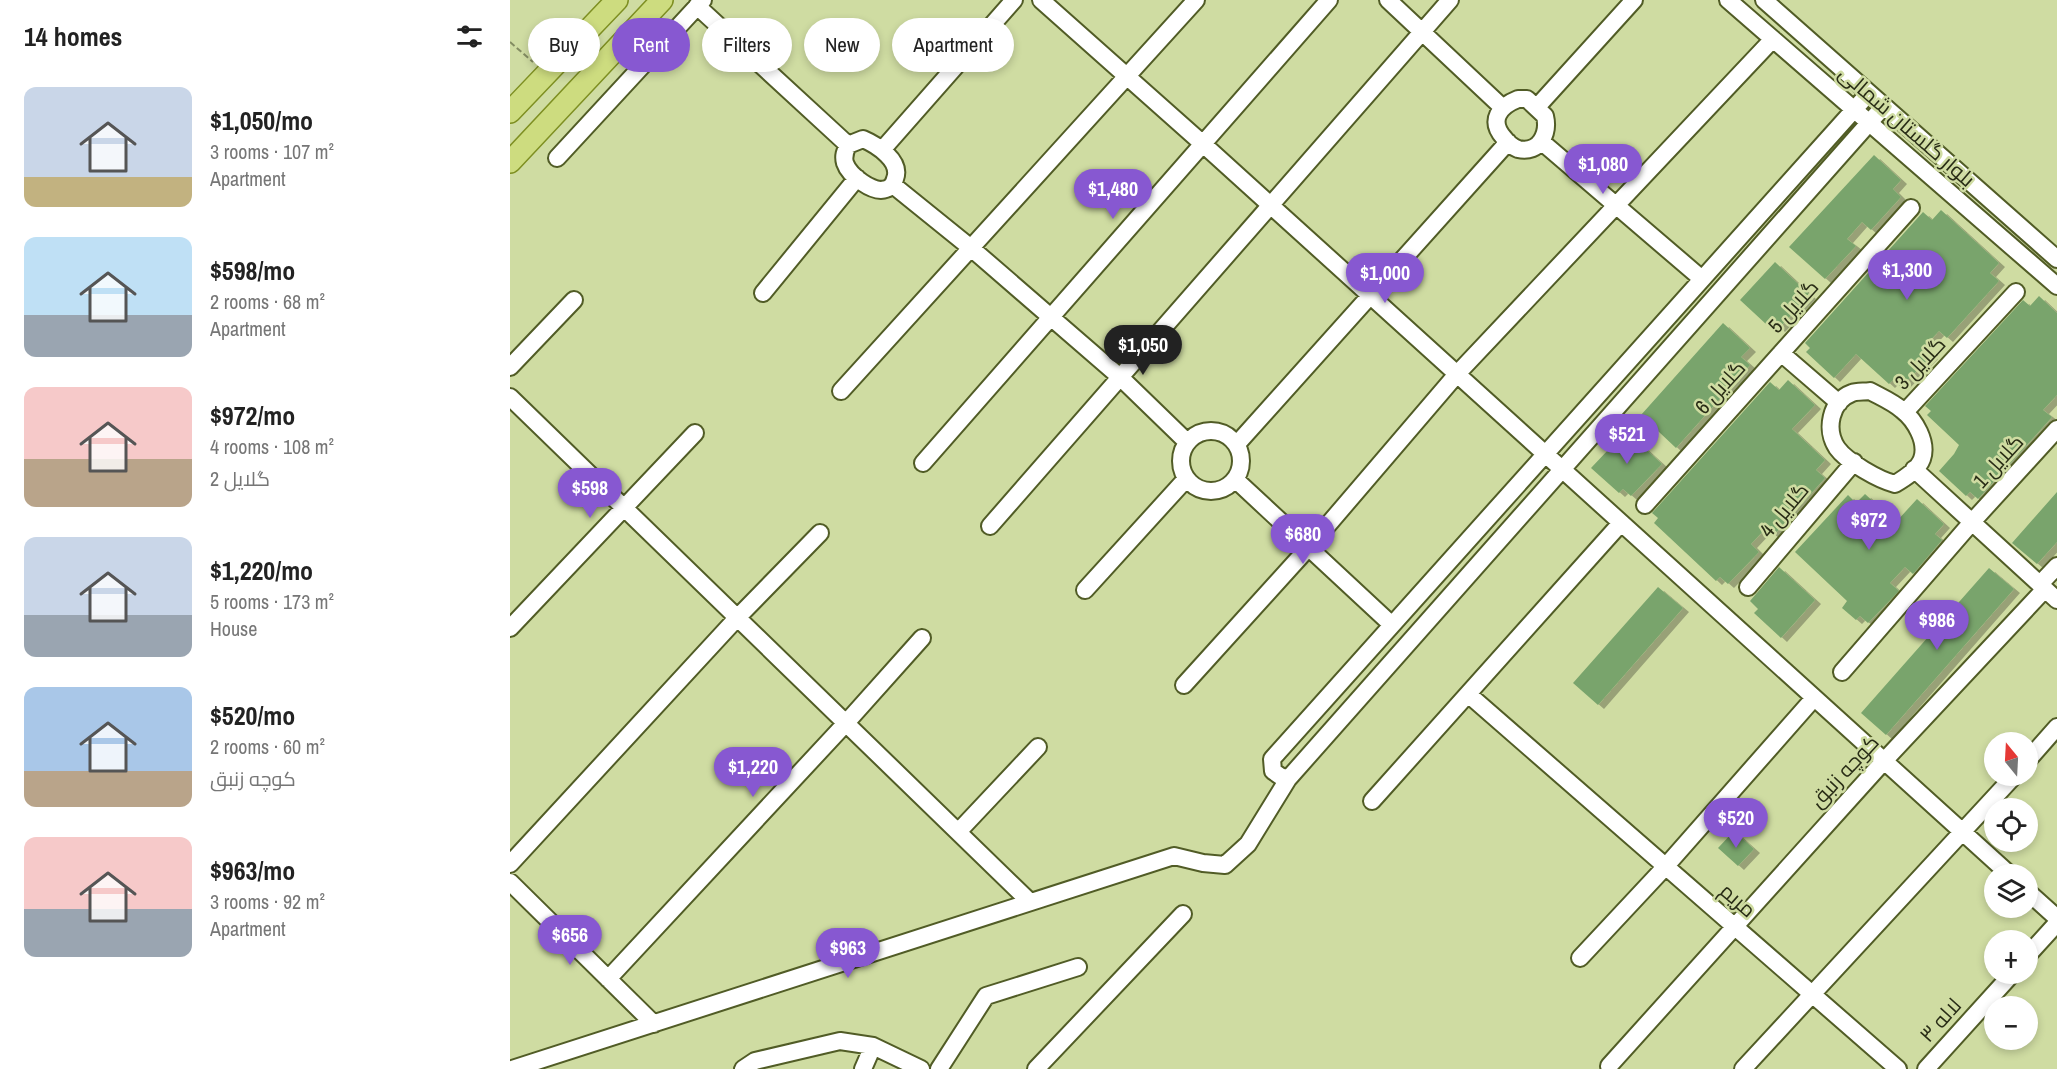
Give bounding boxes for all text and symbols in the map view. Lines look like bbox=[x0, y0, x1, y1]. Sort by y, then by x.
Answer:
chip: Buy bbox=[528, 18, 600, 72]
chip: Rent bbox=[612, 18, 690, 72]
chip: Filters bbox=[702, 18, 792, 72]
chip: New bbox=[804, 18, 880, 72]
chip: Apartment bbox=[892, 18, 1014, 72]
text: 14 homes bbox=[24, 19, 122, 54]
icon: filters bbox=[453, 20, 486, 53]
street label: بلوار گلستان شمالی bbox=[1833, 59, 1981, 193]
text: $1,050/mo bbox=[210, 103, 313, 138]
icon: home bbox=[72, 111, 144, 183]
text: 3 rooms · 107 m² bbox=[210, 138, 334, 165]
pin: $1,080 bbox=[1554, 144, 1652, 195]
text: $1,080 bbox=[1578, 150, 1628, 177]
text: Apartment bbox=[210, 165, 286, 192]
pin: $1,480 bbox=[1064, 169, 1162, 220]
text: $1,480 bbox=[1088, 175, 1138, 202]
pin: $1,300 bbox=[1858, 250, 1956, 301]
text: $598/mo bbox=[210, 253, 295, 288]
pin: $1,000 bbox=[1336, 253, 1434, 304]
text: $1,300 bbox=[1882, 256, 1932, 283]
text: $1,000 bbox=[1360, 259, 1410, 286]
icon: home bbox=[72, 261, 144, 333]
street label: گلایل 5 bbox=[1761, 273, 1825, 339]
text: 2 rooms · 68 m² bbox=[210, 288, 325, 315]
text: Apartment bbox=[210, 315, 286, 342]
pin: $1,050 bbox=[1094, 325, 1192, 376]
street label: گلایل 3 bbox=[1888, 330, 1952, 396]
text: $1,050 bbox=[1118, 331, 1168, 358]
street label: گلایل 6 bbox=[1688, 354, 1752, 420]
text: $972/mo bbox=[210, 398, 295, 433]
icon: home bbox=[72, 411, 144, 483]
pin: $521 bbox=[1591, 414, 1663, 465]
text: $521 bbox=[1609, 420, 1645, 447]
street label: گلایل 1 bbox=[1966, 428, 2030, 494]
text: 4 rooms · 108 m² bbox=[210, 433, 334, 460]
text: گلایل 2 bbox=[210, 465, 270, 492]
pin: $598 bbox=[554, 468, 626, 519]
text: $598 bbox=[572, 474, 608, 501]
street label: گلایل 4 bbox=[1753, 477, 1815, 543]
pin: $972 bbox=[1833, 500, 1905, 551]
text: $972 bbox=[1851, 506, 1887, 533]
pin: $680 bbox=[1267, 514, 1339, 565]
text: $680 bbox=[1285, 520, 1321, 547]
text: $1,220/mo bbox=[210, 553, 313, 588]
icon: home bbox=[72, 561, 144, 633]
text: 5 rooms · 173 m² bbox=[210, 588, 334, 615]
pin: $986 bbox=[1901, 600, 1973, 651]
text: $986 bbox=[1919, 606, 1955, 633]
text: House bbox=[210, 615, 257, 642]
text: $520/mo bbox=[210, 698, 295, 733]
icon: home bbox=[72, 711, 144, 783]
street label: کوچه زنبق bbox=[1803, 728, 1885, 814]
north arrow bbox=[1984, 732, 2038, 786]
map controls bbox=[1984, 732, 2038, 1050]
text: 2 rooms · 60 m² bbox=[210, 733, 325, 760]
pin: $1,220 bbox=[704, 747, 802, 798]
text: $1,220 bbox=[728, 753, 778, 780]
text: کوچه زنبق bbox=[210, 765, 296, 792]
pin: $520 bbox=[1700, 798, 1772, 849]
button: locate bbox=[1984, 798, 2038, 852]
text: $520 bbox=[1718, 804, 1754, 831]
text: $963/mo bbox=[210, 853, 295, 888]
icon: home bbox=[72, 861, 144, 933]
button: layers bbox=[1984, 864, 2038, 918]
street label: مریم bbox=[1714, 876, 1762, 924]
text: 3 rooms · 92 m² bbox=[210, 888, 325, 915]
text: Apartment bbox=[210, 915, 286, 942]
pin: $656 bbox=[534, 915, 606, 966]
text: $656 bbox=[552, 921, 588, 948]
pin: $963 bbox=[812, 928, 884, 979]
button: + bbox=[1984, 930, 2038, 984]
text: $963 bbox=[830, 934, 866, 961]
street label: لاله ۳ bbox=[1912, 992, 1968, 1048]
button: − bbox=[1984, 996, 2038, 1050]

